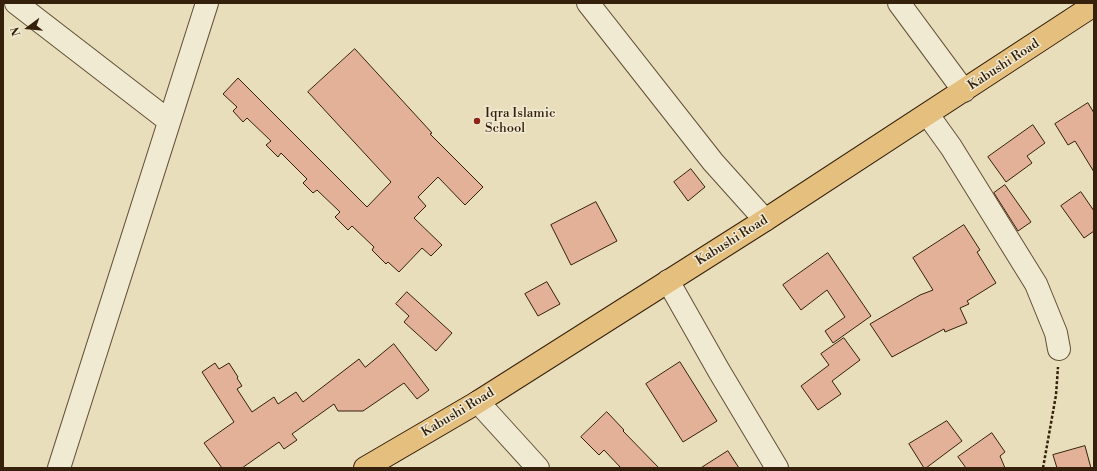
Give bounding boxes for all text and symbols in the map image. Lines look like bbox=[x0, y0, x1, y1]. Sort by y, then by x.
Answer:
north arrow bbox=[8, 8, 48, 48]
text: N bbox=[9, 25, 24, 37]
street label: Kabushi Road bbox=[965, 36, 1043, 94]
place label: Iqra Islamic School bbox=[485, 106, 556, 137]
marker: Iqra Islamic School bbox=[472, 116, 482, 126]
street label: Kabushi Road bbox=[693, 213, 771, 269]
street label: Kabushi Road bbox=[419, 385, 497, 441]

